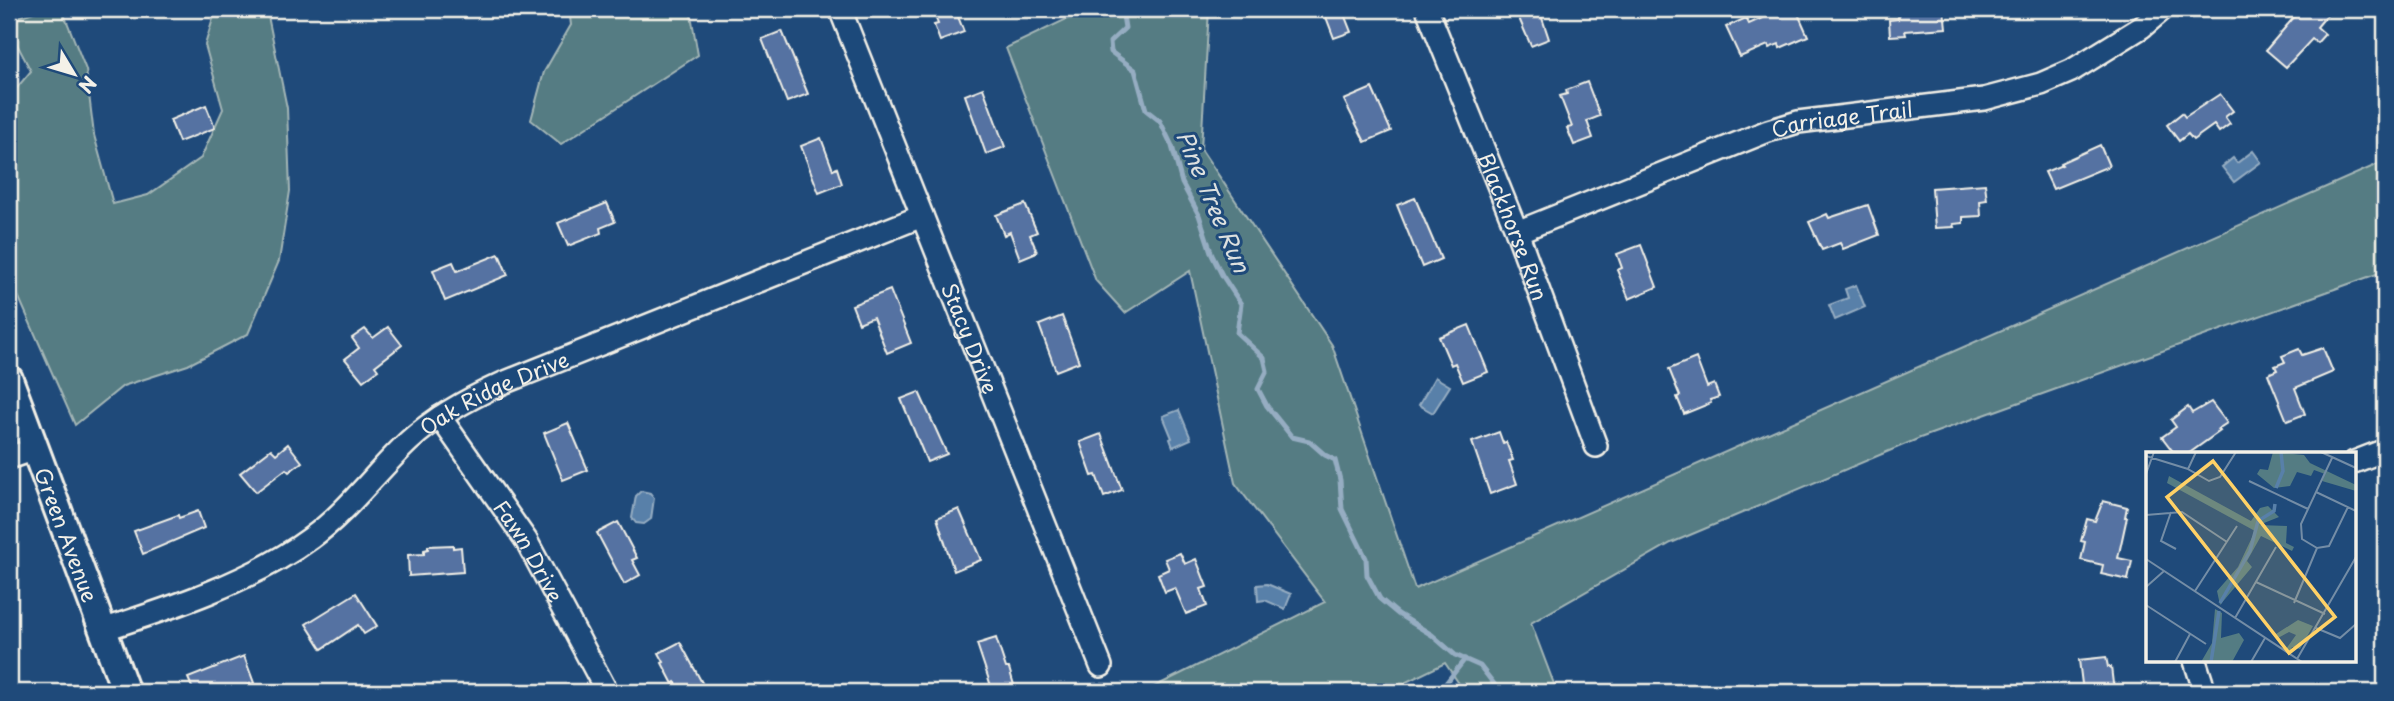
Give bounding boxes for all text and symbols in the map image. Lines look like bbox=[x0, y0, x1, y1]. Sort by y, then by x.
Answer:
north arrow bbox=[38, 38, 108, 108]
text: N bbox=[73, 71, 104, 100]
street label: Carriage Trail bbox=[1767, 92, 1915, 145]
water label: Pine Tree Run bbox=[1168, 124, 1260, 279]
street label: Blackhorse Run bbox=[1470, 148, 1557, 305]
street label: Stacy Drive bbox=[934, 278, 1007, 398]
street label: Oak Ridge Drive bbox=[412, 342, 573, 443]
inset map bbox=[2146, 452, 2356, 662]
street label: Green Avenue bbox=[27, 462, 107, 607]
street label: Fawn Drive bbox=[486, 493, 572, 608]

